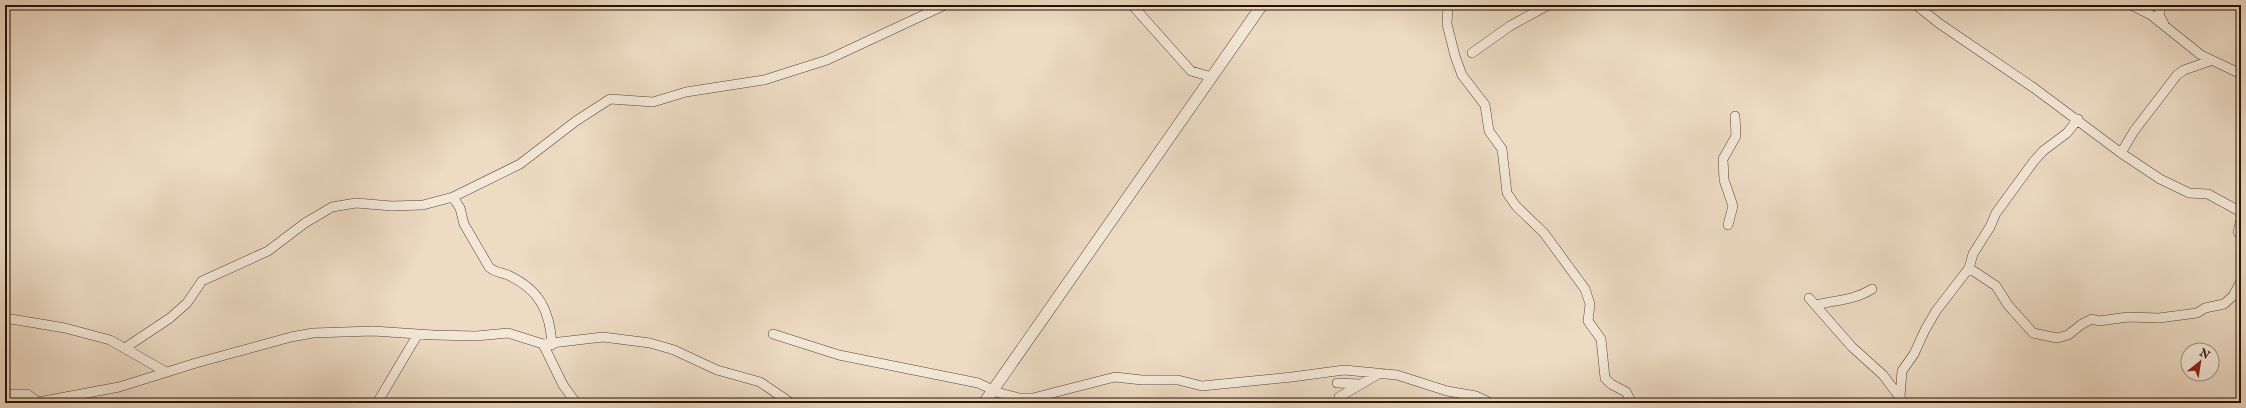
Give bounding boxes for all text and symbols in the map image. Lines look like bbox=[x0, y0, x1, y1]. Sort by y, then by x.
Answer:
north arrow bbox=[2180, 342, 2220, 382]
text: N bbox=[2196, 345, 2213, 363]

